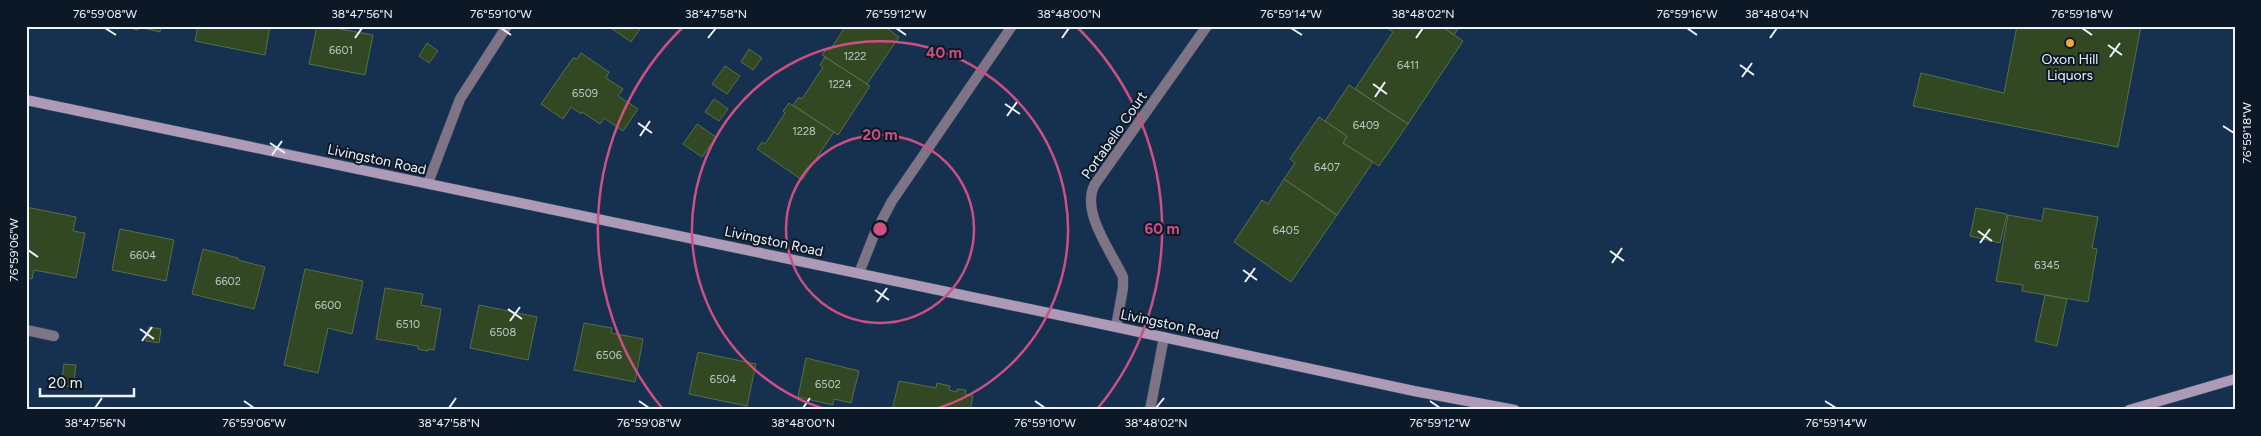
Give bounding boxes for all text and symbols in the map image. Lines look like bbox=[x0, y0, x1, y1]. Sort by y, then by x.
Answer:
text: 76°59'08"W bbox=[73, 7, 138, 21]
text: 38°47'56"N bbox=[331, 7, 393, 21]
text: 76°59'10"W bbox=[470, 7, 532, 21]
text: 38°47'58"N bbox=[685, 7, 747, 21]
text: 76°59'12"W bbox=[866, 7, 927, 21]
text: 38°48'00"N bbox=[1037, 7, 1101, 21]
text: 76°59'14"W bbox=[1260, 7, 1322, 21]
text: 38°48'02"N bbox=[1391, 7, 1455, 21]
text: 76°59'16"W bbox=[1657, 7, 1718, 21]
text: 38°48'04"N bbox=[1745, 7, 1809, 21]
text: 76°59'18"W bbox=[2051, 7, 2113, 21]
marker: Oxon Hill Liquors bbox=[2064, 37, 2076, 49]
house number: 6601 bbox=[329, 44, 353, 57]
text: 40 m bbox=[926, 44, 962, 62]
house number: 1222 bbox=[844, 50, 867, 63]
place label: Oxon Hill Liquors bbox=[2042, 51, 2098, 84]
house number: 6411 bbox=[1397, 59, 1419, 72]
house number: 1224 bbox=[828, 78, 852, 91]
house number: 6509 bbox=[572, 87, 598, 100]
street label: Portabello Court bbox=[1078, 88, 1151, 182]
text: 76°59'18"W bbox=[2240, 102, 2254, 164]
house number: 6409 bbox=[1353, 119, 1379, 132]
house number: 1228 bbox=[792, 125, 816, 138]
text: 20 m bbox=[862, 126, 898, 144]
street label: Livingston Road bbox=[326, 141, 428, 178]
house number: 6407 bbox=[1314, 161, 1340, 174]
text: 76°59'06"W bbox=[7, 218, 21, 282]
centre of rings bbox=[871, 220, 889, 238]
text: 60 m bbox=[1144, 220, 1180, 238]
street label: Livingston Road bbox=[723, 223, 825, 260]
house number: 6405 bbox=[1273, 224, 1299, 237]
house number: 6604 bbox=[130, 249, 156, 262]
house number: 6345 bbox=[2034, 259, 2060, 272]
house number: 6602 bbox=[215, 275, 241, 288]
house number: 6600 bbox=[315, 299, 341, 312]
street label: Livingston Road bbox=[1119, 306, 1221, 343]
house number: 6510 bbox=[396, 318, 420, 331]
house number: 6508 bbox=[490, 326, 516, 339]
house number: 6506 bbox=[596, 349, 622, 362]
scale bar bbox=[40, 366, 134, 398]
house number: 6504 bbox=[710, 373, 736, 386]
text: 20 m bbox=[48, 374, 82, 392]
house number: 6502 bbox=[815, 378, 841, 391]
text: 38°47'56"N bbox=[64, 416, 126, 430]
text: 76°59'06"W bbox=[222, 416, 286, 430]
text: 38°47'58"N bbox=[418, 416, 480, 430]
text: 76°59'08"W bbox=[617, 416, 682, 430]
text: 38°48'00"N bbox=[771, 416, 835, 430]
text: 76°59'10"W bbox=[1014, 416, 1076, 430]
text: 38°48'02"N bbox=[1124, 416, 1188, 430]
text: 76°59'12"W bbox=[1410, 416, 1471, 430]
text: 76°59'14"W bbox=[1805, 416, 1867, 430]

